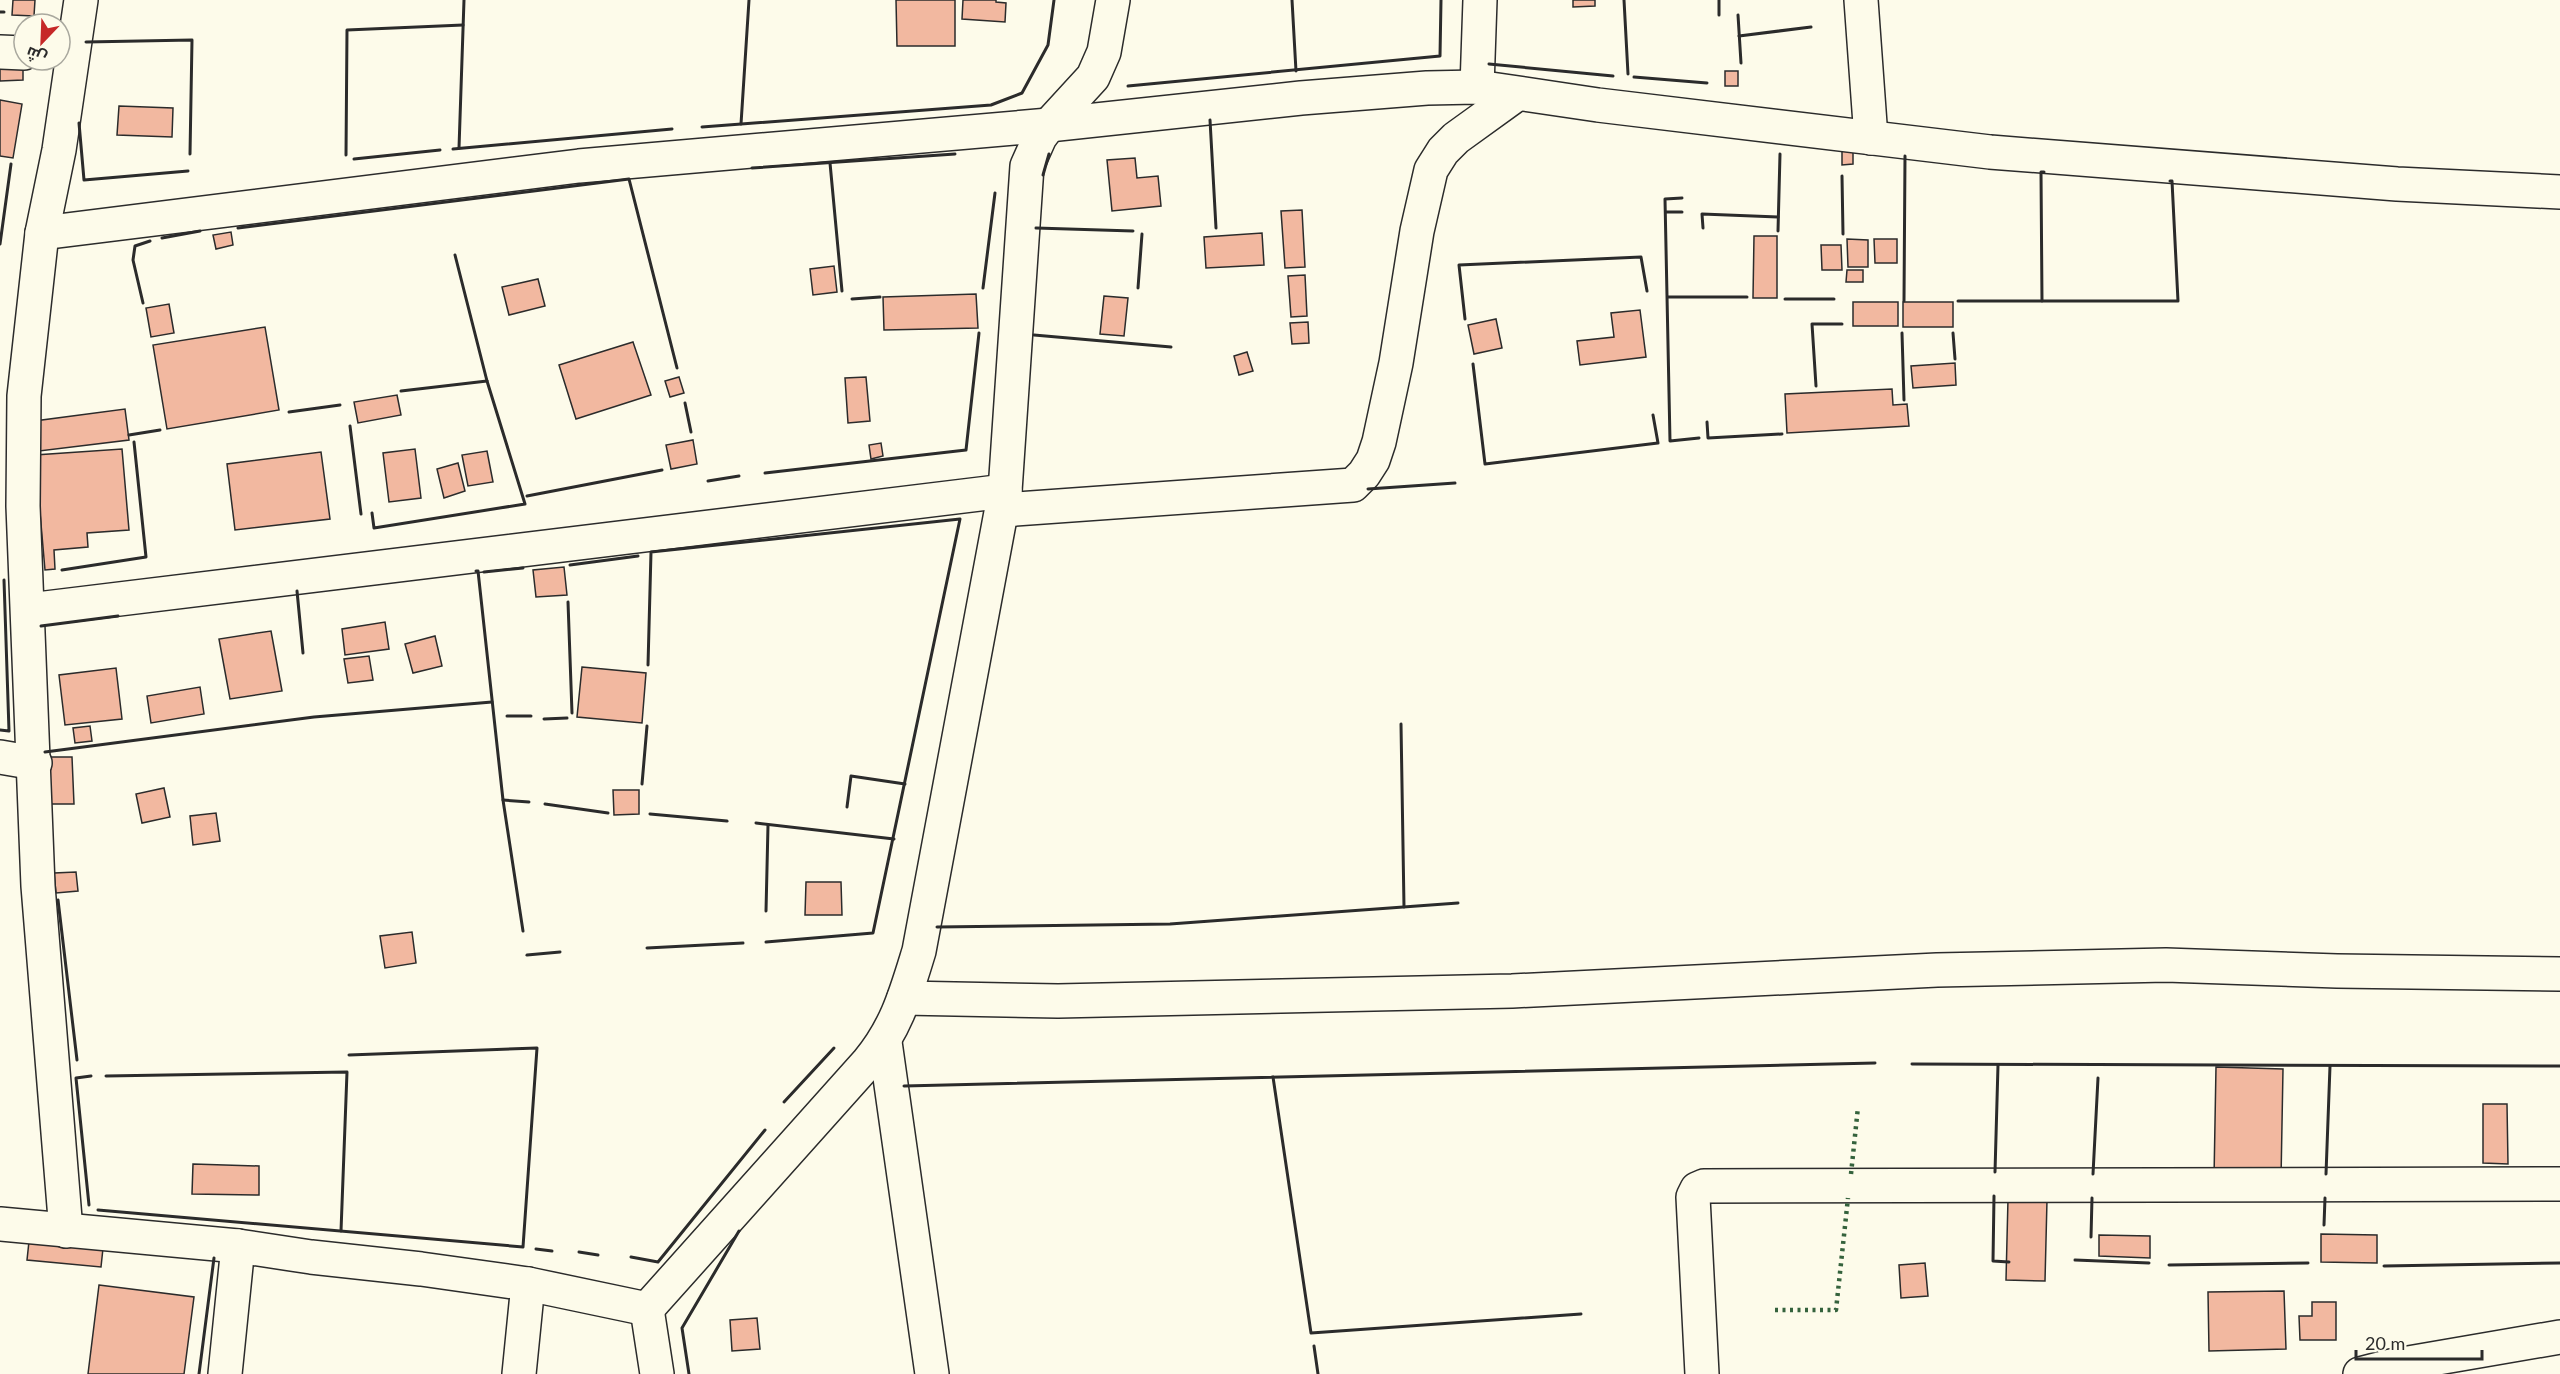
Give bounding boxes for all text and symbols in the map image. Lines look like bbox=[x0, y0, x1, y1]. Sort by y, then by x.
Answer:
north arrow bbox=[12, 12, 72, 72]
text: ش bbox=[23, 43, 49, 69]
scale bar bbox=[2356, 1323, 2482, 1361]
text: 20 m bbox=[2365, 1332, 2405, 1354]

